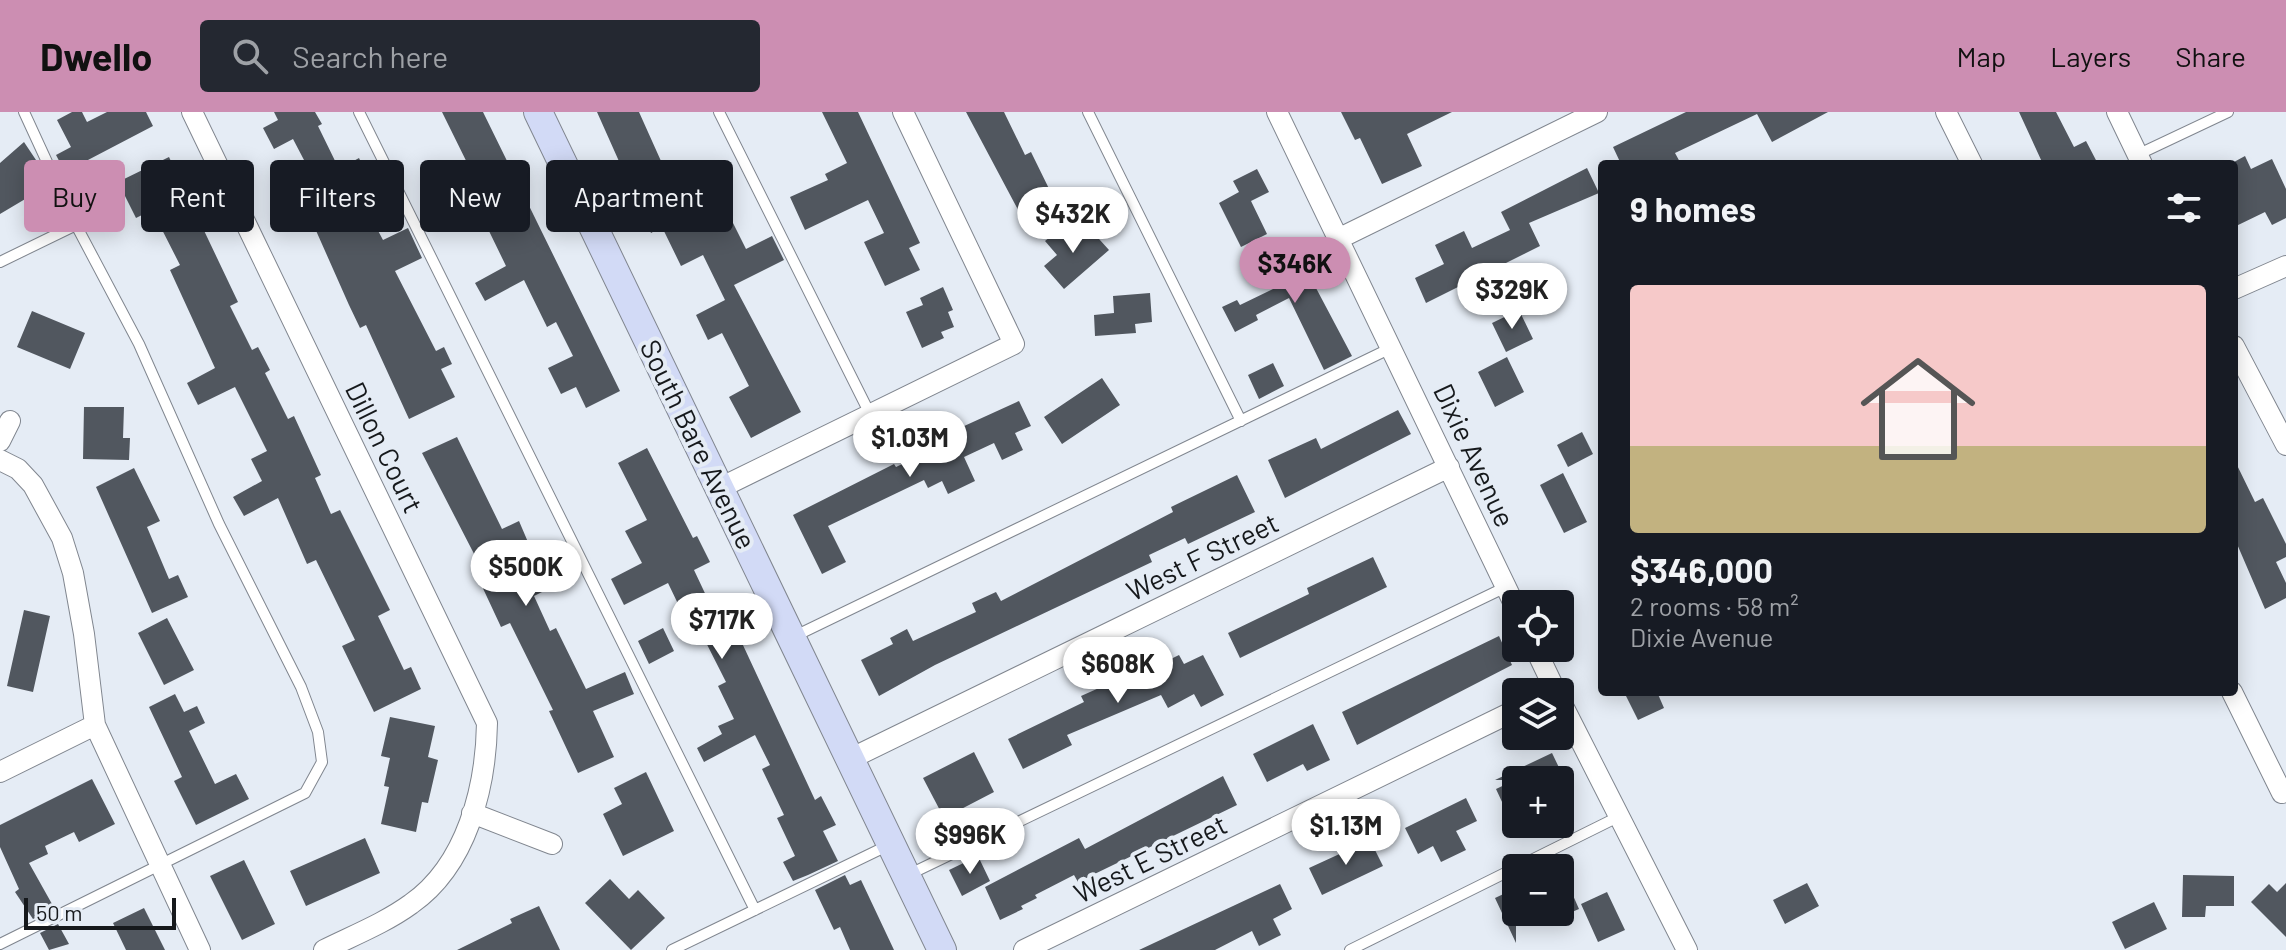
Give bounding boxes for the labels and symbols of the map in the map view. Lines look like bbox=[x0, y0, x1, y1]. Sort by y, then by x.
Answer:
pin: $432K bbox=[1017, 187, 1129, 255]
pin: $346K bbox=[1239, 237, 1351, 305]
pin: $329K bbox=[1456, 263, 1568, 331]
street label: South Bare Avenue bbox=[634, 334, 764, 554]
street label: Dillon Court bbox=[339, 376, 431, 518]
street label: Dixie Avenue bbox=[1427, 378, 1523, 532]
pin: $1.03M bbox=[845, 411, 975, 479]
street label: West F Street bbox=[1120, 505, 1284, 607]
pin: $500K bbox=[470, 540, 582, 608]
pin: $717K bbox=[666, 593, 778, 661]
pin: $608K bbox=[1062, 637, 1174, 705]
pin: $1.13M bbox=[1281, 799, 1411, 867]
street label: West E Street bbox=[1068, 806, 1232, 910]
pin: $996K bbox=[914, 808, 1026, 876]
scale bar bbox=[24, 894, 176, 930]

